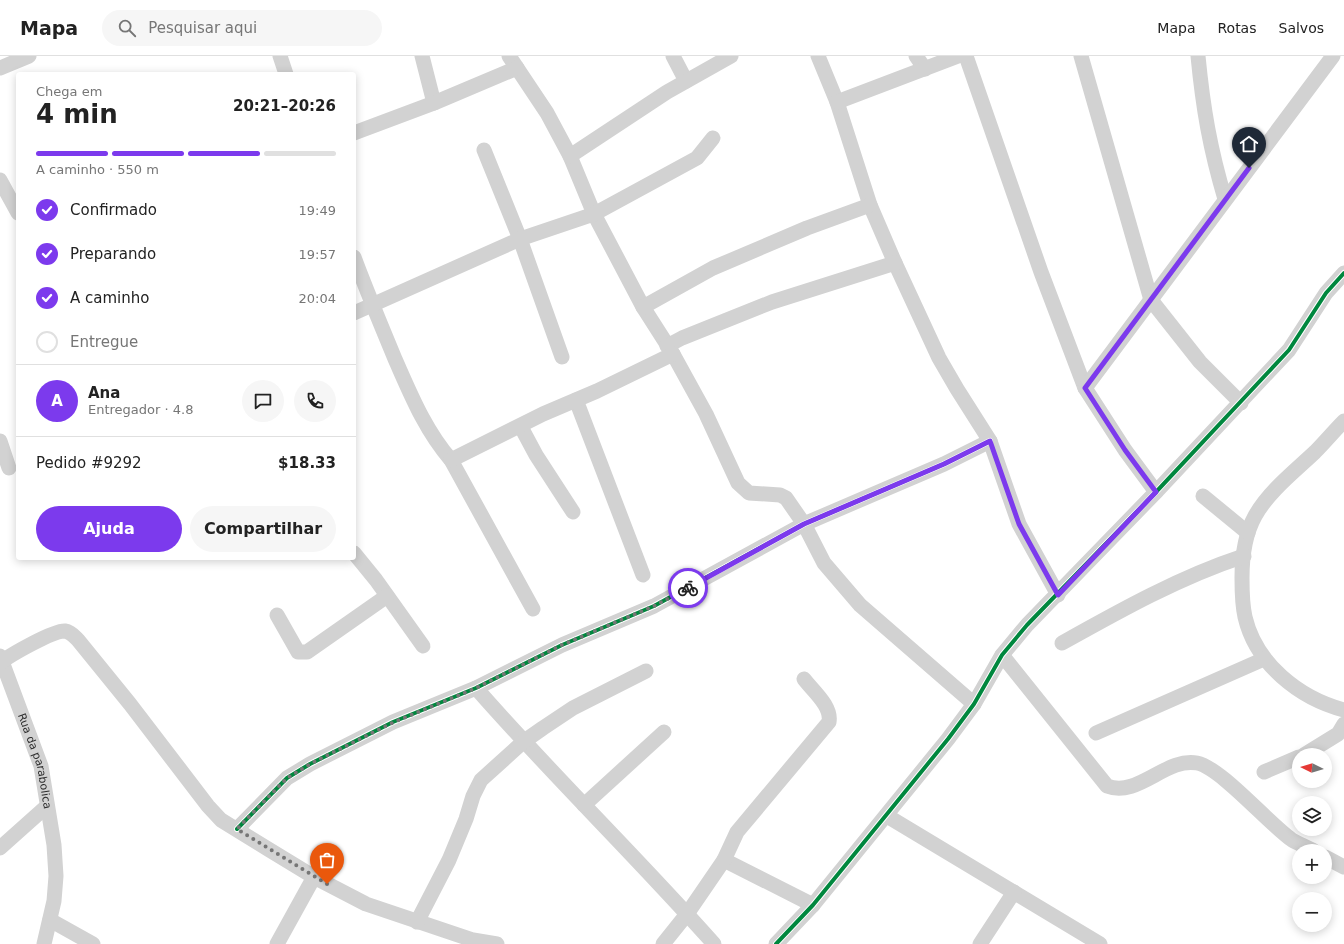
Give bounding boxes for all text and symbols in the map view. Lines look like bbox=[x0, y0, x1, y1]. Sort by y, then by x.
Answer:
search box bbox=[102, 10, 382, 46]
text: Mapa bbox=[20, 17, 78, 39]
icon: search bbox=[116, 17, 138, 39]
text: Pesquisar aqui bbox=[148, 19, 257, 37]
text: Mapa bbox=[1157, 20, 1195, 36]
text: Rotas bbox=[1217, 20, 1257, 36]
text: Salvos bbox=[1279, 20, 1324, 36]
text: Chega em bbox=[36, 84, 102, 99]
text: 20:21–20:26 bbox=[233, 97, 336, 115]
text: 4 min bbox=[36, 99, 118, 129]
pin bbox=[1232, 127, 1266, 168]
icon: home bbox=[1238, 133, 1260, 155]
text: A caminho · 550 m bbox=[36, 162, 159, 177]
icon: check bbox=[36, 199, 58, 221]
text: Confirmado bbox=[70, 201, 157, 219]
text: 19:49 bbox=[299, 203, 336, 218]
icon: check bbox=[36, 243, 58, 265]
text: Preparando bbox=[70, 245, 156, 263]
text: 19:57 bbox=[299, 247, 336, 262]
icon: check bbox=[36, 287, 58, 309]
text: A caminho bbox=[70, 289, 149, 307]
text: 20:04 bbox=[299, 291, 336, 306]
text: Entregue bbox=[70, 333, 138, 351]
button: chat bbox=[242, 380, 284, 422]
button: phone bbox=[294, 380, 336, 422]
text: Ana bbox=[88, 384, 120, 402]
text: A bbox=[51, 392, 63, 410]
text: Entregador · 4.8 bbox=[88, 402, 193, 417]
text: Pedido #9292 bbox=[36, 454, 142, 472]
text: $18.33 bbox=[278, 454, 336, 472]
button: Ajuda bbox=[36, 506, 182, 552]
button: Compartilhar bbox=[190, 506, 336, 552]
courier bbox=[668, 568, 708, 608]
icon: bike bbox=[677, 577, 699, 599]
street label: Rua da parabolica bbox=[15, 711, 54, 810]
north arrow bbox=[1292, 748, 1332, 788]
map controls bbox=[1292, 748, 1332, 932]
button: layers bbox=[1292, 796, 1332, 836]
pin bbox=[310, 843, 344, 884]
button: + bbox=[1292, 844, 1332, 884]
icon: bag bbox=[316, 849, 338, 871]
button: − bbox=[1292, 892, 1332, 932]

